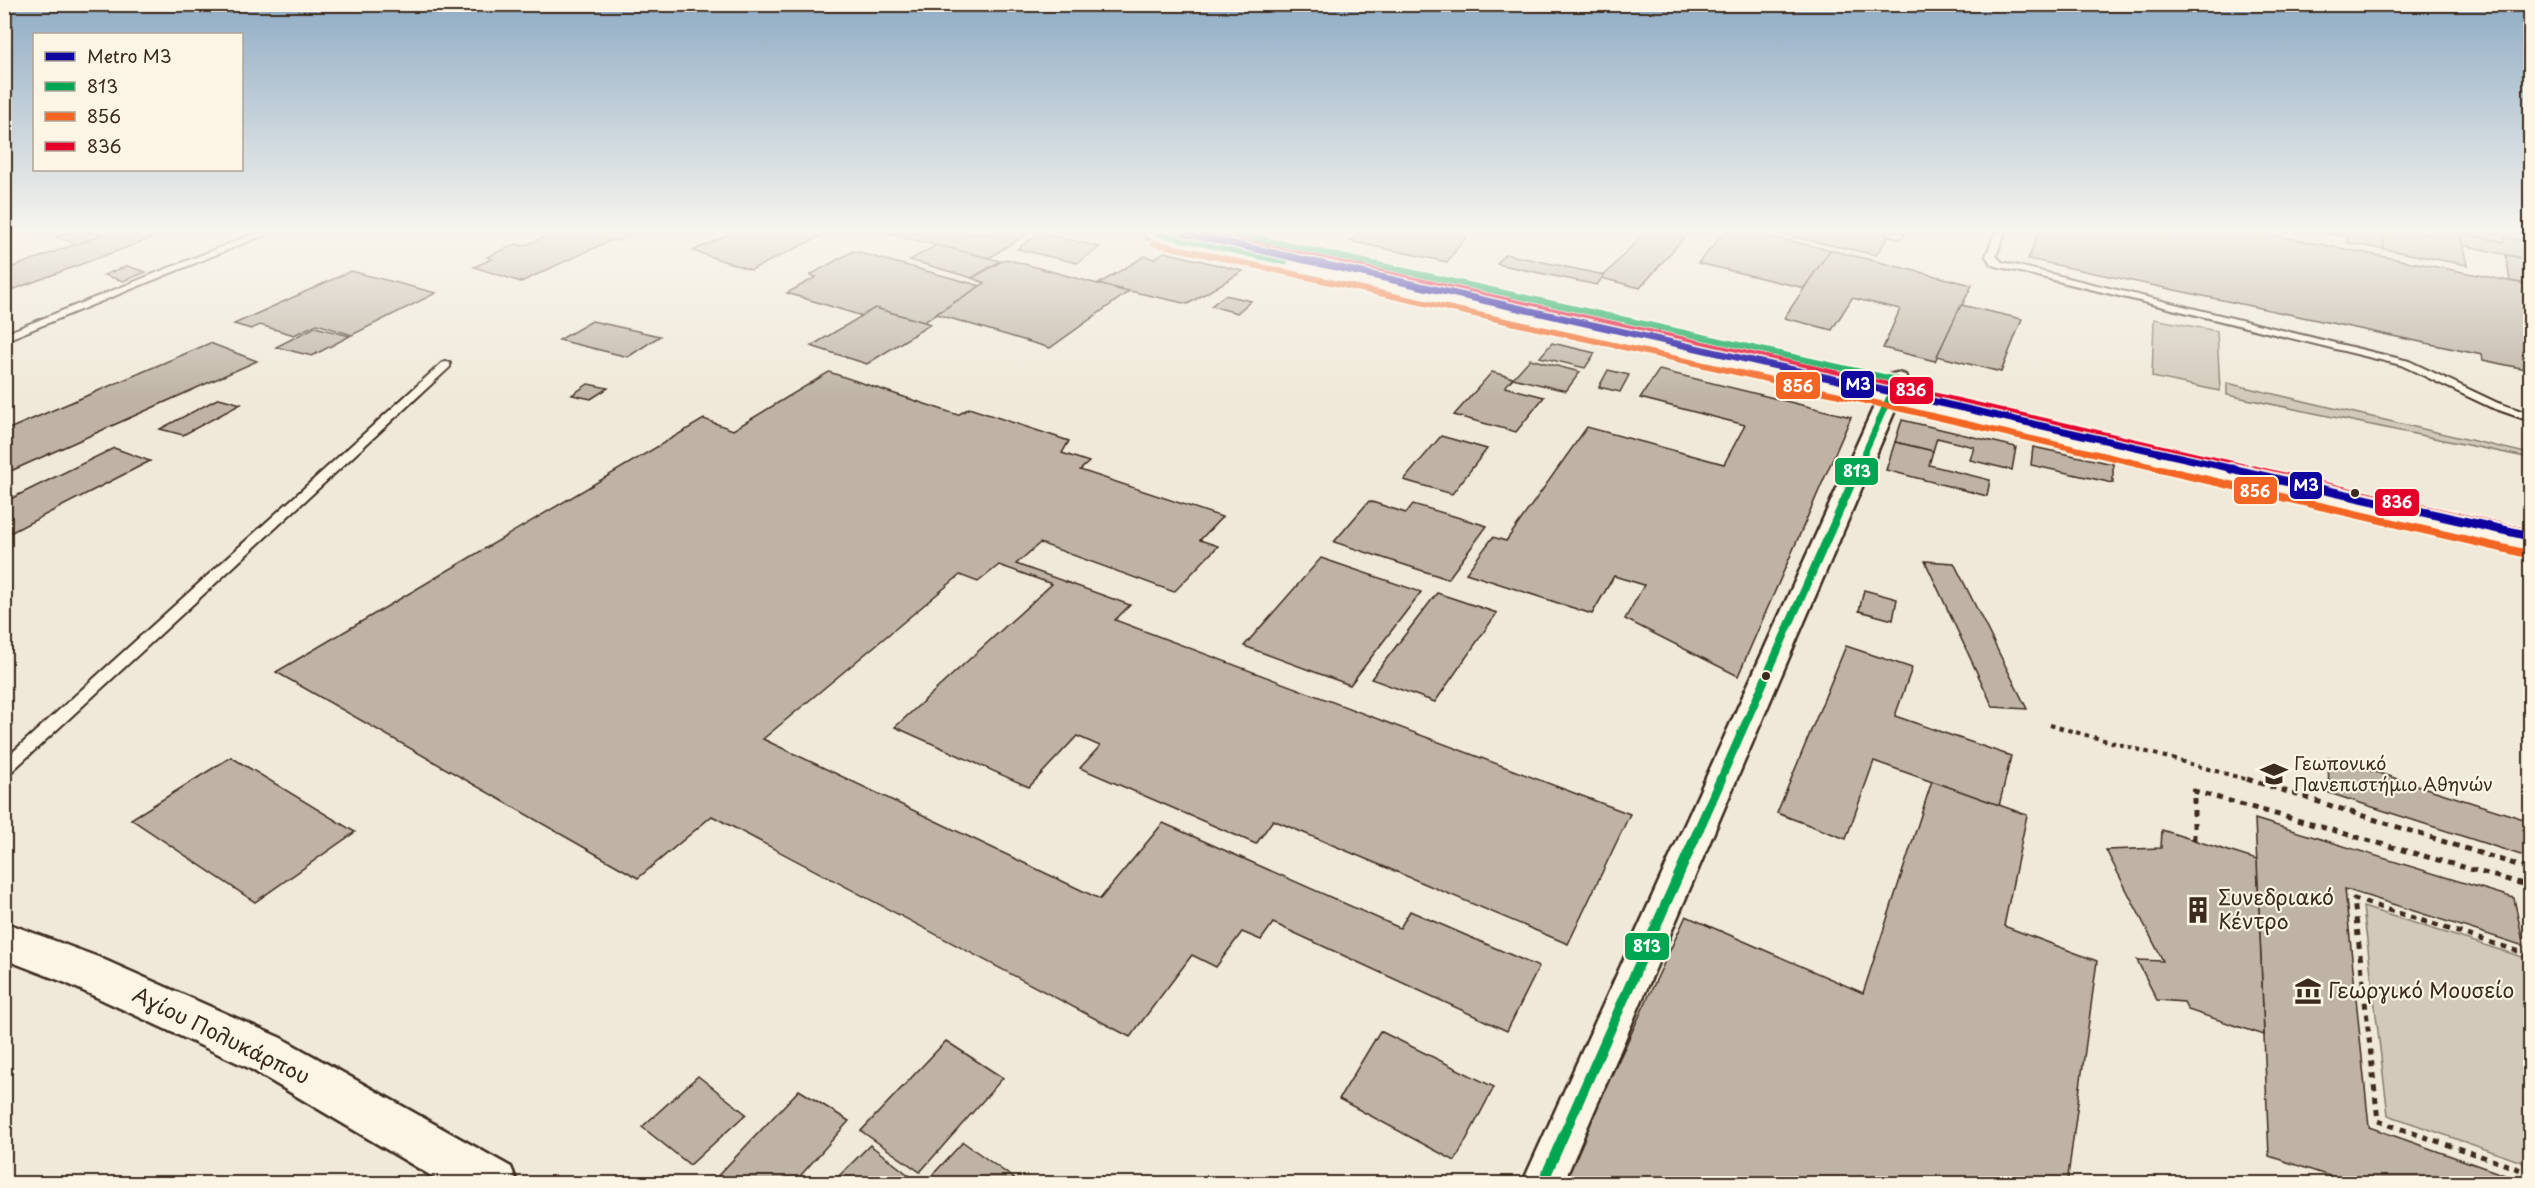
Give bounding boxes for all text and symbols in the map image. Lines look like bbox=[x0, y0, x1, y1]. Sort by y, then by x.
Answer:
legend bbox=[33, 33, 243, 171]
text: Metro Μ3 bbox=[87, 42, 172, 69]
text: 813 bbox=[87, 72, 118, 99]
text: 856 bbox=[87, 102, 121, 129]
text: 836 bbox=[87, 132, 122, 159]
line badge: Μ3 bbox=[1840, 370, 1875, 399]
line badge: 856 bbox=[1775, 371, 1821, 400]
text: Μ3 bbox=[1845, 371, 1871, 395]
text: 856 bbox=[1783, 373, 1813, 397]
line badge: 836 bbox=[1889, 376, 1934, 405]
text: 836 bbox=[1896, 377, 1926, 401]
line badge: 813 bbox=[1834, 457, 1879, 486]
text: 813 bbox=[1843, 458, 1871, 482]
line badge: Μ3 bbox=[2289, 471, 2323, 500]
text: Μ3 bbox=[2293, 472, 2319, 496]
line badge: 856 bbox=[2233, 476, 2278, 505]
text: 856 bbox=[2240, 478, 2270, 502]
unlabelled marker bbox=[2349, 487, 2361, 499]
line badge: 836 bbox=[2374, 488, 2420, 517]
text: 836 bbox=[2382, 489, 2412, 513]
unlabelled marker bbox=[1760, 670, 1772, 682]
place label: Γεωπονικό Πανεπιστήμιο Αθηνών bbox=[2294, 749, 2493, 797]
school or university icon: Γεωπονικό Πανεπιστήμιο Αθηνών bbox=[2259, 759, 2289, 789]
place label: Συνεδριακό Κέντρο bbox=[2218, 880, 2334, 936]
building icon: Συνεδριακό Κέντρο bbox=[2183, 895, 2213, 925]
line badge: 813 bbox=[1624, 932, 1670, 961]
text: 813 bbox=[1633, 933, 1661, 957]
place label: Γεωργικό Μουσείο bbox=[2328, 973, 2514, 1005]
museum icon: Γεωργικό Μουσείο bbox=[2293, 976, 2323, 1006]
street label: Αγίου Πολυκάρπου bbox=[128, 977, 316, 1091]

